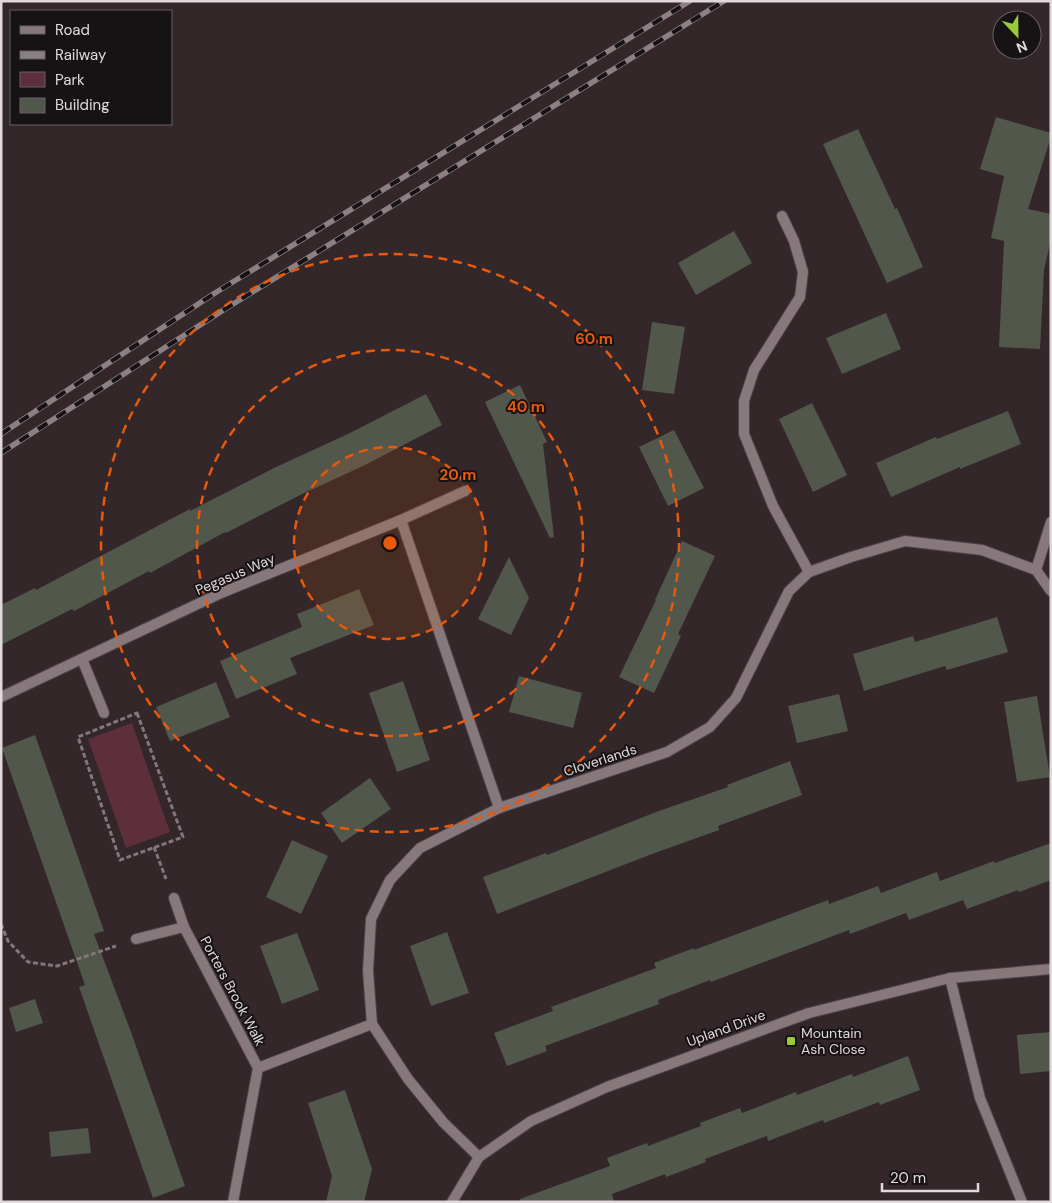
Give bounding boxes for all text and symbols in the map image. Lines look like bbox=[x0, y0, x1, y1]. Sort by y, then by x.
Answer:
legend bbox=[10, 10, 172, 125]
north arrow bbox=[992, 10, 1042, 60]
text: Road bbox=[55, 20, 90, 40]
text: N bbox=[1014, 37, 1030, 57]
text: Railway bbox=[55, 45, 107, 65]
text: Park bbox=[55, 70, 85, 90]
text: Building bbox=[55, 95, 110, 115]
text: 60 m bbox=[575, 329, 613, 349]
text: 40 m bbox=[507, 397, 545, 417]
text: 20 m bbox=[440, 465, 476, 485]
centre of rings bbox=[381, 534, 399, 552]
street label: Pegasus Way bbox=[192, 549, 278, 599]
street label: Cloverlands bbox=[561, 740, 639, 780]
street label: Porters Brook Walk bbox=[196, 933, 270, 1049]
street label: Upland Drive bbox=[684, 1005, 768, 1051]
place label: Mountain Ash Close bbox=[801, 1024, 866, 1058]
marker: Mountain Ash Close bbox=[785, 1035, 797, 1047]
scale bar bbox=[882, 1160, 978, 1192]
text: 20 m bbox=[890, 1168, 926, 1188]

